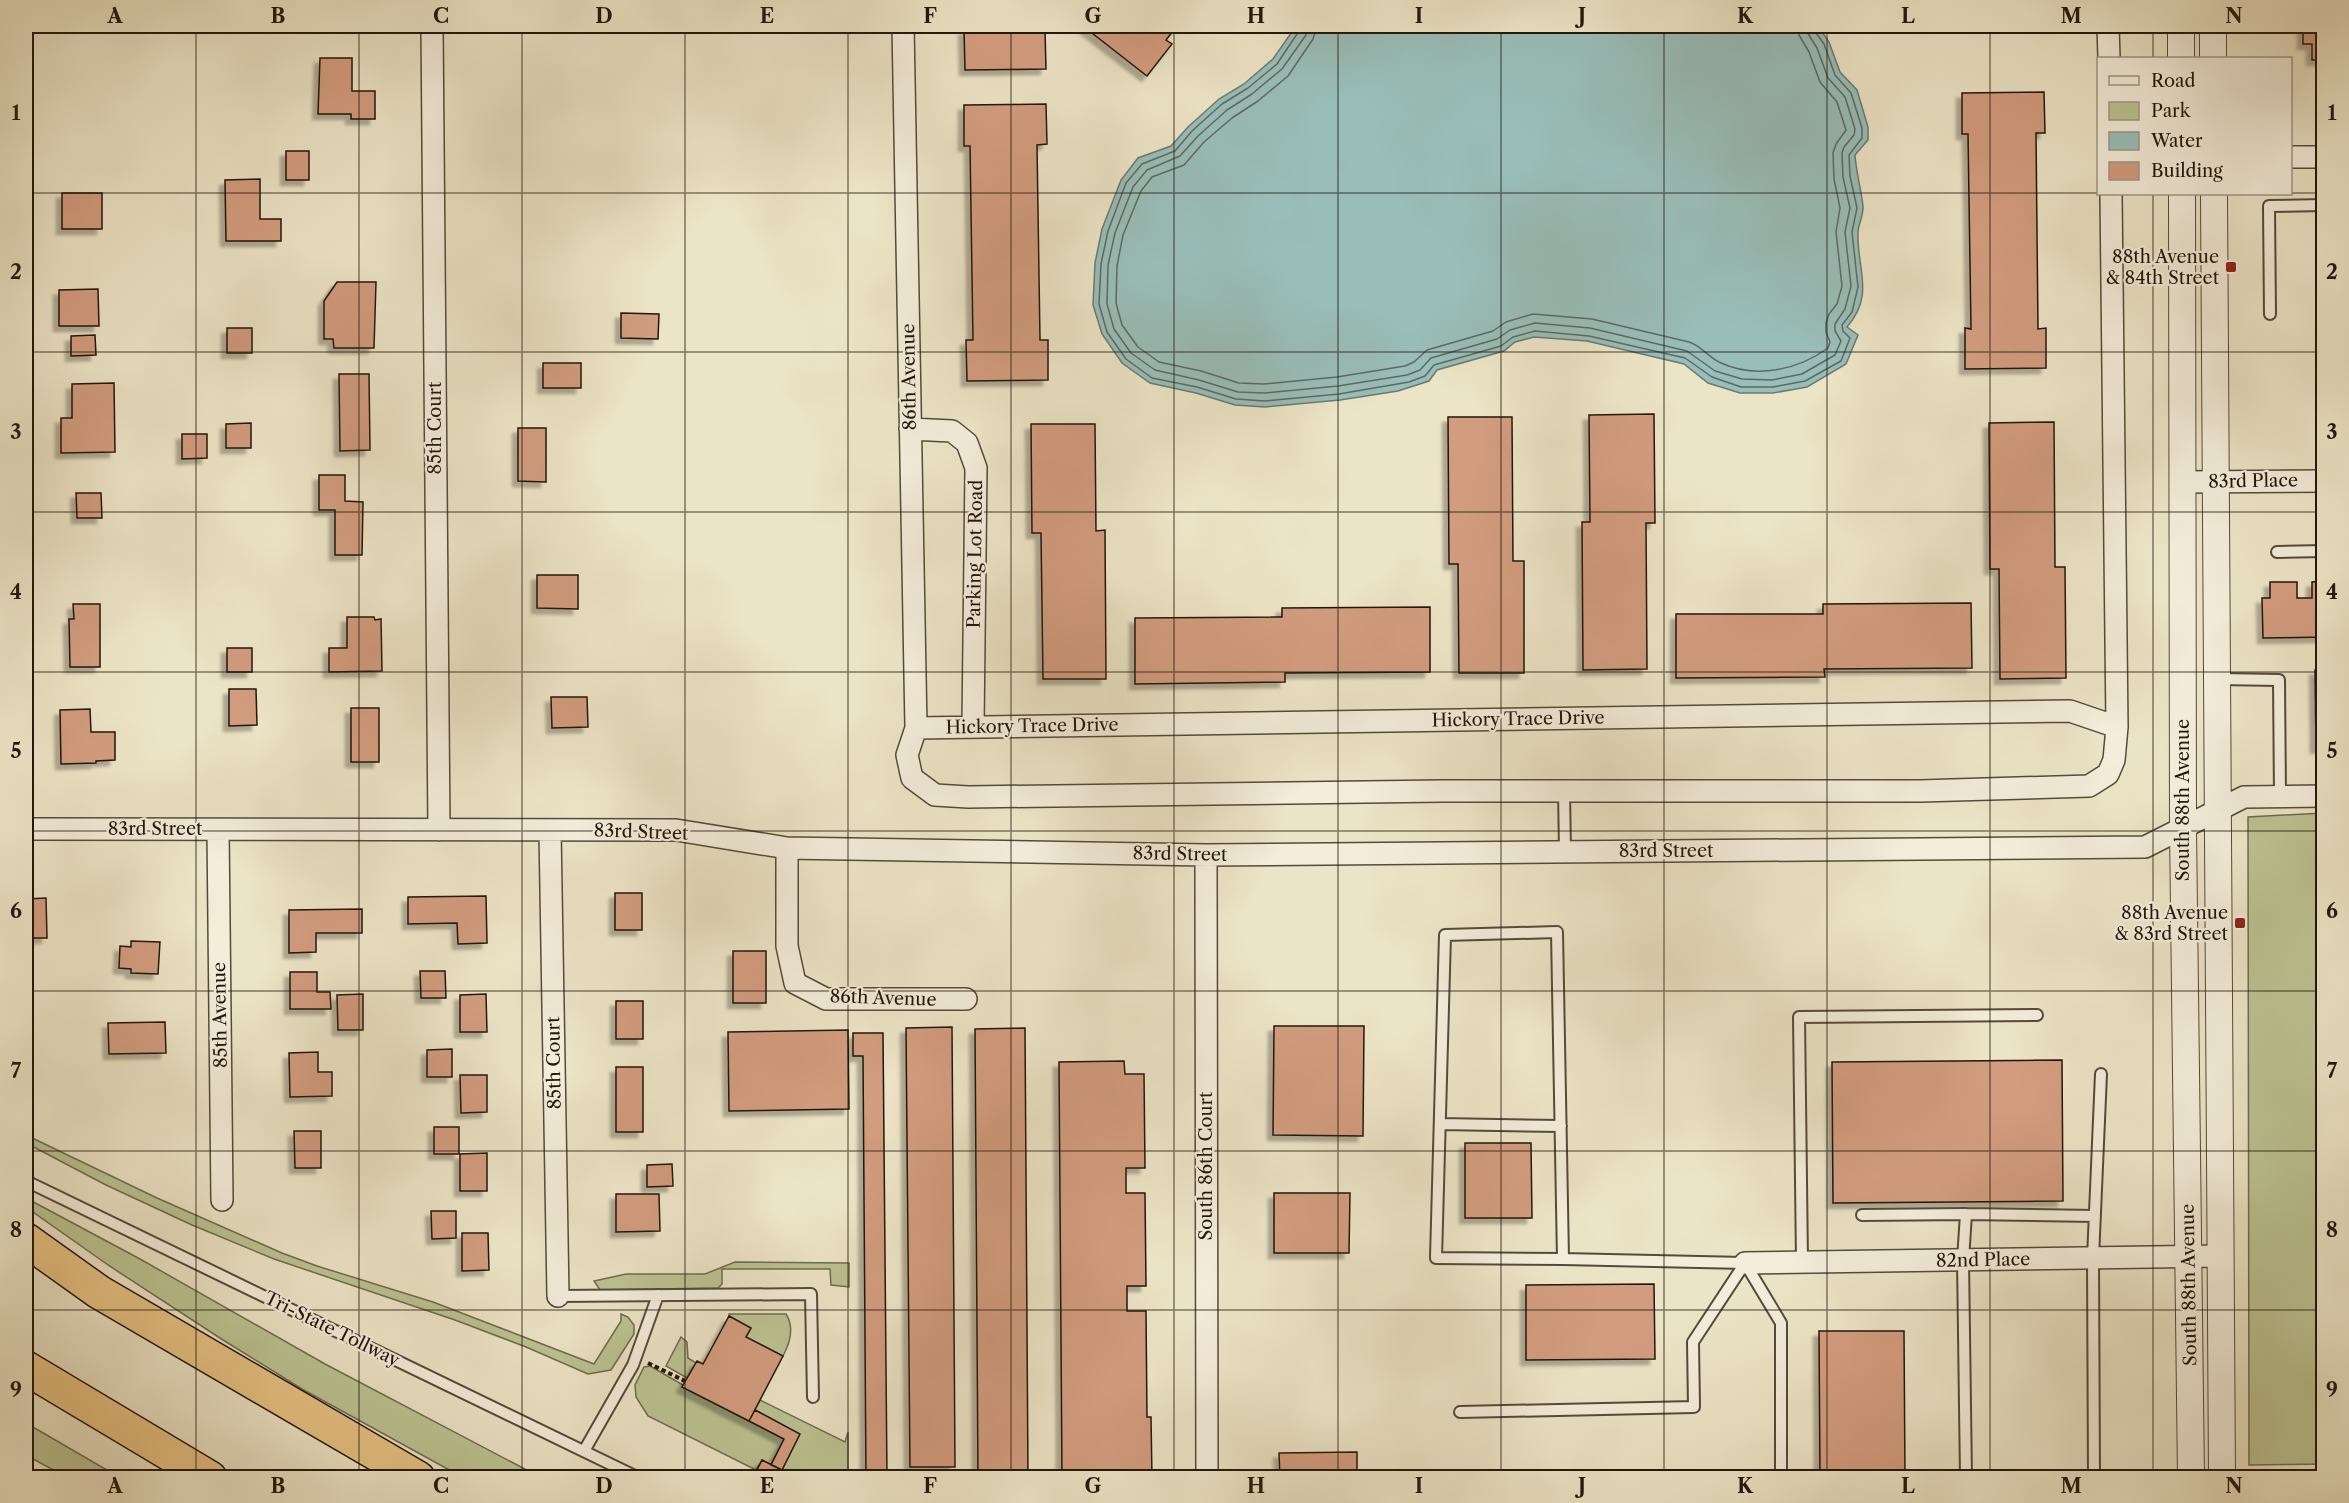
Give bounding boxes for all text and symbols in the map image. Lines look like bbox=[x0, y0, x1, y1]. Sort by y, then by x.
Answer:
text: A bbox=[106, 4, 123, 28]
text: B bbox=[271, 4, 286, 28]
text: C bbox=[433, 4, 449, 28]
text: D bbox=[595, 4, 613, 28]
text: E bbox=[760, 4, 774, 28]
text: F bbox=[923, 4, 937, 28]
text: G bbox=[1085, 4, 1102, 28]
text: H bbox=[1247, 4, 1265, 28]
text: I bbox=[1415, 4, 1423, 28]
text: J bbox=[1574, 4, 1586, 28]
text: K bbox=[1737, 4, 1754, 28]
text: L bbox=[1901, 4, 1915, 28]
text: M bbox=[2060, 4, 2082, 28]
text: N bbox=[2225, 4, 2243, 28]
legend bbox=[2097, 57, 2292, 195]
text: Road bbox=[2151, 70, 2196, 92]
text: Park bbox=[2151, 100, 2192, 122]
text: 1 bbox=[12, 101, 21, 125]
text: 1 bbox=[2328, 101, 2337, 125]
text: Water bbox=[2150, 130, 2203, 152]
text: Building bbox=[2151, 160, 2223, 182]
place label: 88th Avenue & 84th Street bbox=[2105, 246, 2220, 289]
text: 2 bbox=[10, 260, 22, 284]
marker: 88th Avenue & 84th Street bbox=[2224, 260, 2238, 274]
text: 2 bbox=[2326, 260, 2338, 284]
street label: 86th Avenue bbox=[897, 323, 921, 431]
street label: 85th Court bbox=[424, 381, 446, 474]
text: 3 bbox=[10, 420, 22, 444]
text: 3 bbox=[2326, 420, 2338, 444]
street label: 83rd Place bbox=[2208, 469, 2298, 493]
street label: Parking Lot Road bbox=[963, 479, 987, 629]
text: 4 bbox=[10, 580, 22, 604]
text: 4 bbox=[2326, 580, 2338, 604]
street label: Hickory Trace Drive bbox=[1431, 706, 1605, 732]
street label: Hickory Trace Drive bbox=[945, 713, 1119, 739]
street label: South 88th Avenue bbox=[2172, 719, 2194, 881]
text: 5 bbox=[10, 739, 22, 763]
text: 5 bbox=[2326, 739, 2338, 763]
street label: 83rd Street bbox=[108, 818, 203, 840]
street label: 83rd Street bbox=[593, 819, 689, 845]
street label: 83rd Street bbox=[1619, 840, 1714, 862]
street label: 83rd Street bbox=[1132, 842, 1228, 866]
text: 6 bbox=[10, 899, 22, 923]
text: 6 bbox=[2326, 899, 2338, 923]
place label: 88th Avenue & 83rd Street bbox=[2114, 902, 2229, 945]
marker: 88th Avenue & 83rd Street bbox=[2233, 916, 2247, 930]
street label: 85th Avenue bbox=[208, 962, 232, 1068]
street label: 86th Avenue bbox=[829, 985, 937, 1011]
street label: 85th Court bbox=[542, 1016, 566, 1110]
text: 7 bbox=[11, 1059, 22, 1083]
text: 7 bbox=[2327, 1059, 2338, 1083]
street label: South 86th Court bbox=[1195, 1091, 1217, 1240]
street label: South 88th Avenue bbox=[2177, 1204, 2201, 1366]
text: 8 bbox=[10, 1218, 22, 1242]
text: 8 bbox=[2326, 1218, 2338, 1242]
street label: 82nd Place bbox=[1936, 1248, 2030, 1272]
street label: Tri-State Tollway bbox=[261, 1287, 404, 1372]
text: 9 bbox=[10, 1378, 22, 1402]
text: 9 bbox=[2326, 1378, 2338, 1402]
text: A bbox=[106, 1474, 123, 1498]
text: B bbox=[271, 1474, 286, 1498]
text: C bbox=[433, 1474, 449, 1498]
text: D bbox=[595, 1474, 613, 1498]
text: E bbox=[760, 1474, 774, 1498]
text: F bbox=[923, 1474, 937, 1498]
text: G bbox=[1085, 1474, 1102, 1498]
text: H bbox=[1247, 1474, 1265, 1498]
text: I bbox=[1415, 1474, 1423, 1498]
text: J bbox=[1574, 1474, 1586, 1498]
text: K bbox=[1737, 1474, 1754, 1498]
text: L bbox=[1901, 1474, 1915, 1498]
text: M bbox=[2060, 1474, 2082, 1498]
text: N bbox=[2225, 1474, 2243, 1498]

